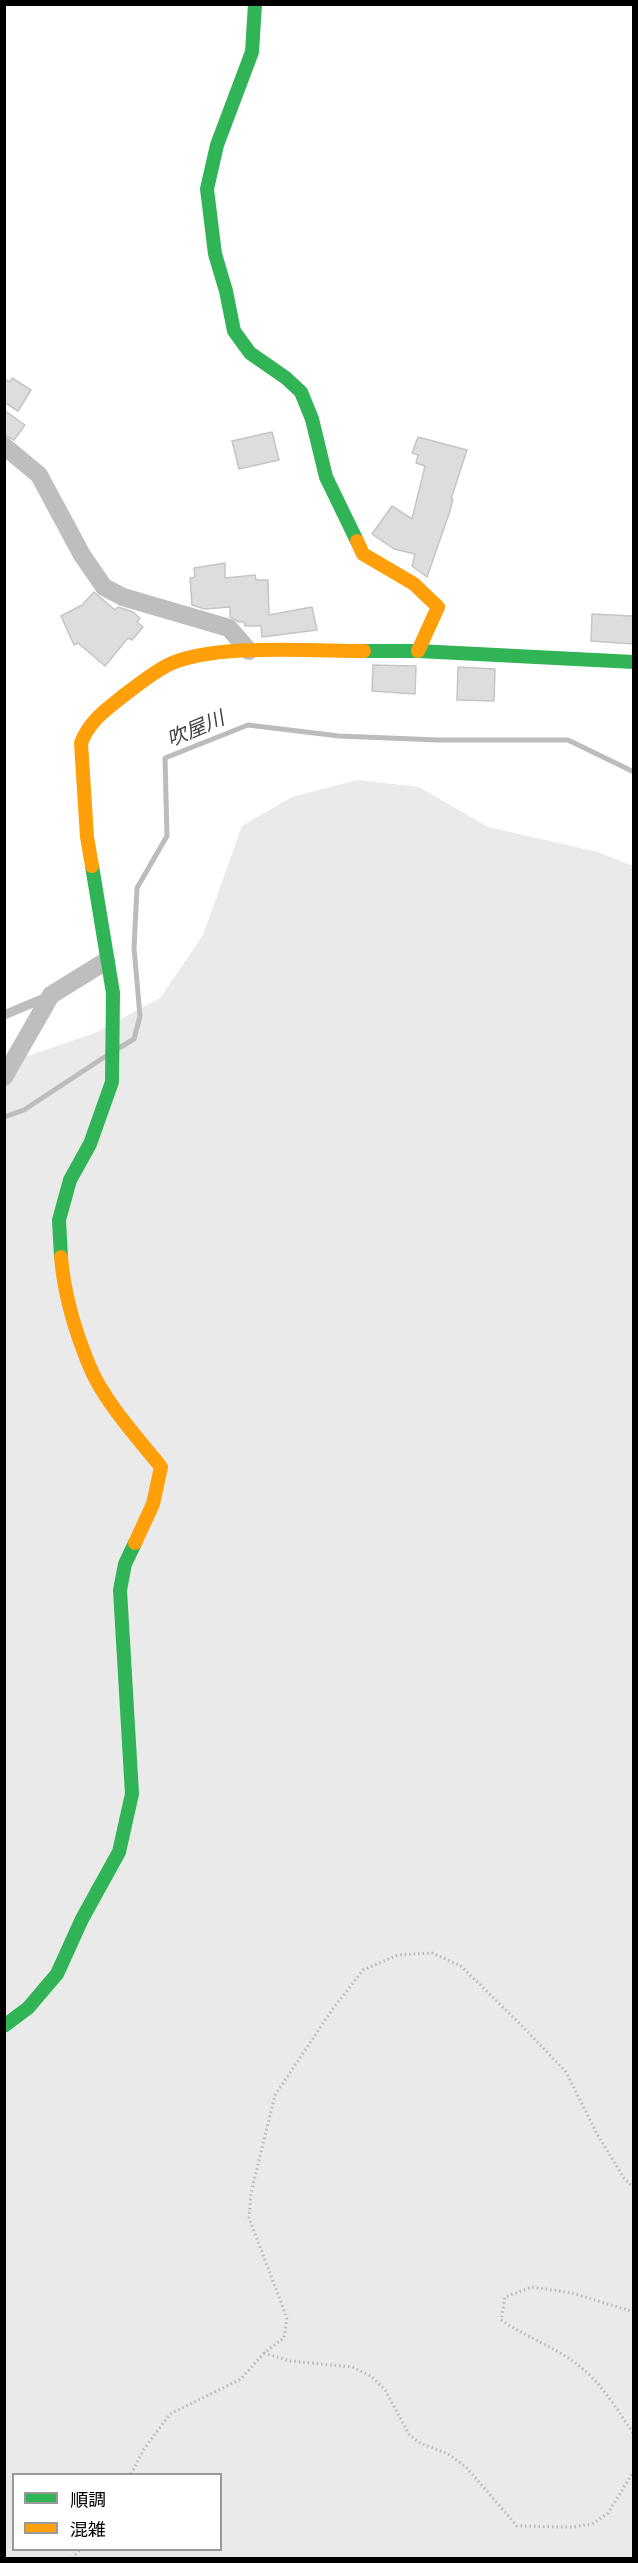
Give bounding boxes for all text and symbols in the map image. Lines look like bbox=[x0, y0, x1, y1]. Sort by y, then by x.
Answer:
water label: 吹屋川 bbox=[164, 707, 228, 753]
legend bbox=[12, 2473, 222, 2551]
text: 順調 bbox=[70, 2488, 106, 2511]
text: 混雑 bbox=[70, 2518, 106, 2541]

